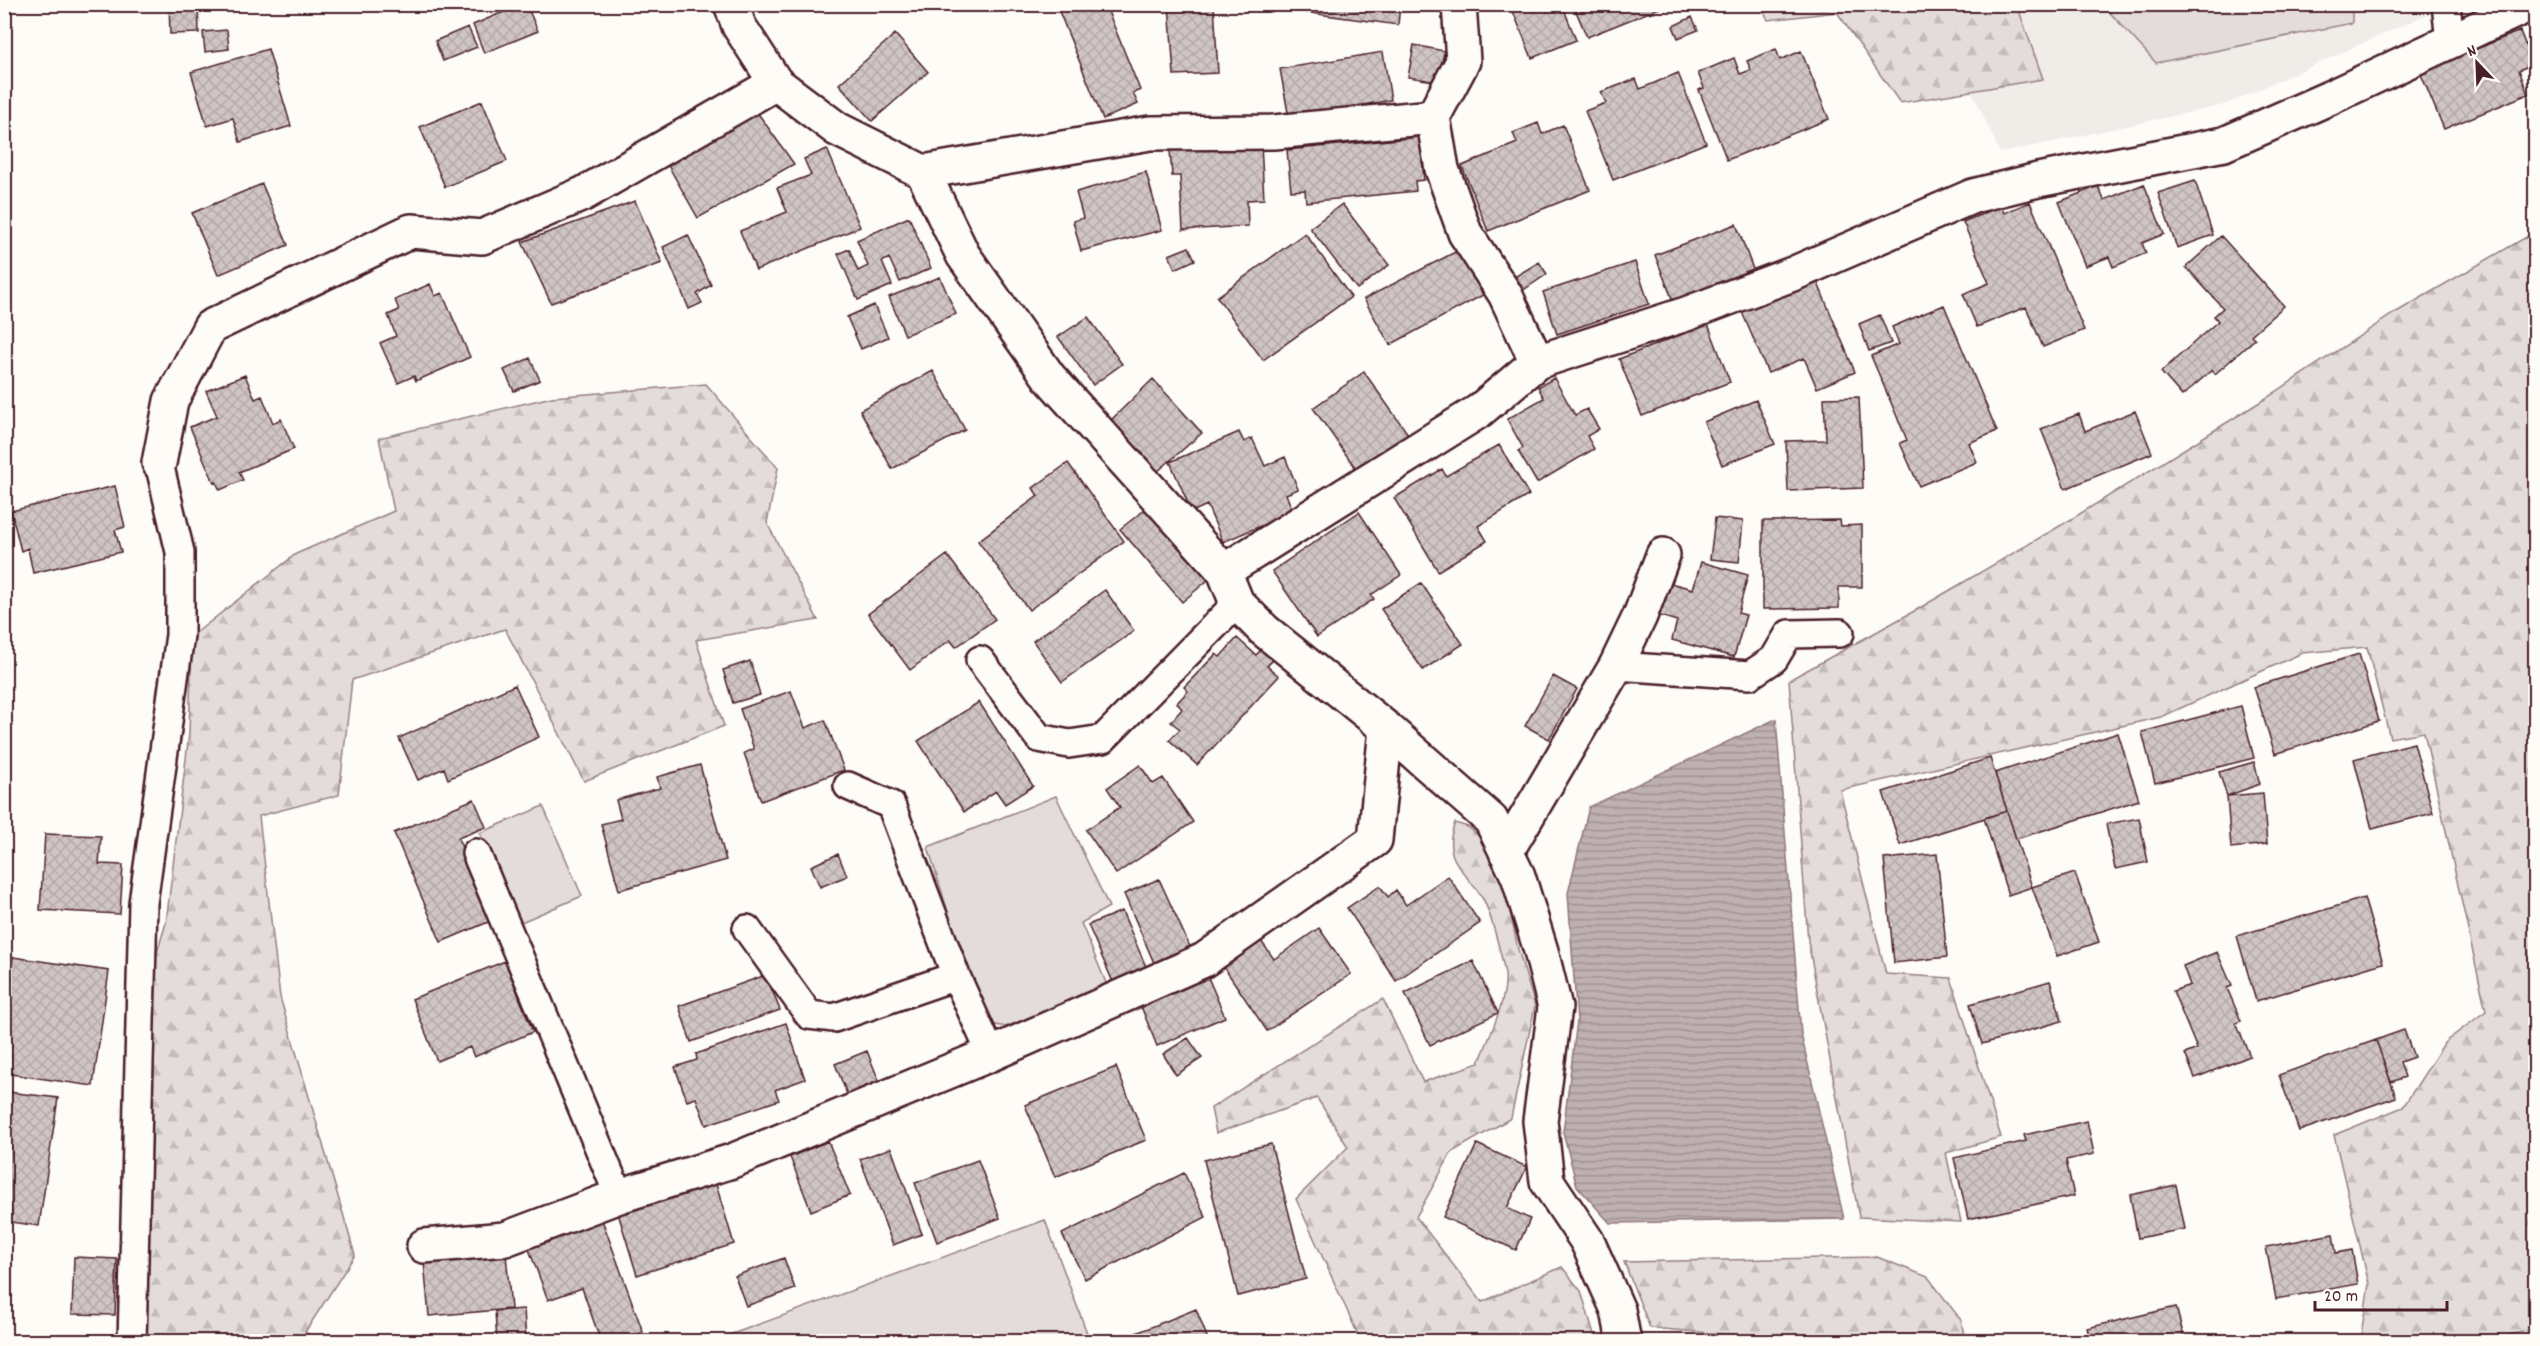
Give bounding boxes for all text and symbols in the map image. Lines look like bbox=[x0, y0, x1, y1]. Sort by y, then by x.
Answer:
north arrow bbox=[2447, 33, 2507, 93]
text: N bbox=[2464, 39, 2480, 64]
scale bar bbox=[2315, 1274, 2447, 1312]
text: 20 m bbox=[2324, 1285, 2358, 1310]

